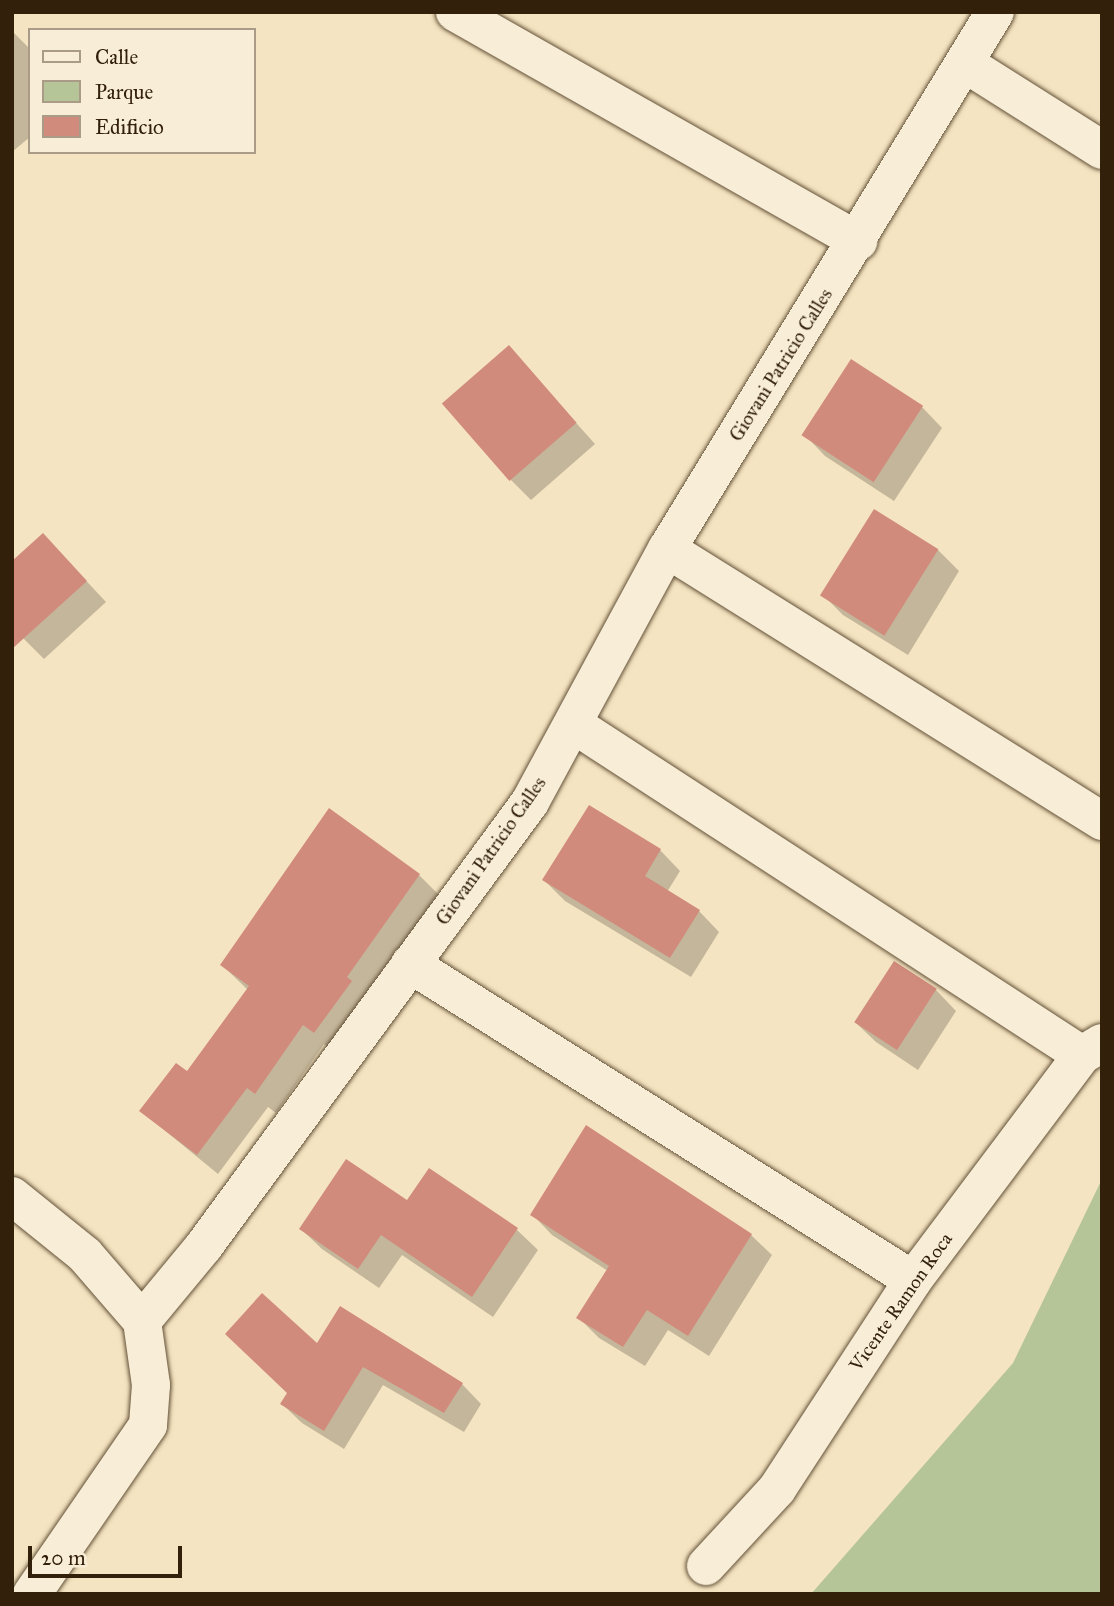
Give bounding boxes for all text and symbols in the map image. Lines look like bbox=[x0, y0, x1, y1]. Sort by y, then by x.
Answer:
legend bbox=[28, 28, 256, 154]
text: Calle bbox=[95, 44, 138, 70]
text: Parque bbox=[95, 79, 153, 105]
text: Edificio bbox=[95, 114, 164, 140]
street label: Giovani Patricio Calles bbox=[725, 284, 837, 446]
street label: Giovani Patricio Calles bbox=[431, 772, 551, 930]
street label: Vicente Ramon Roca bbox=[845, 1228, 957, 1376]
scale bar bbox=[32, 1532, 186, 1576]
text: 20 m bbox=[41, 1545, 86, 1571]

